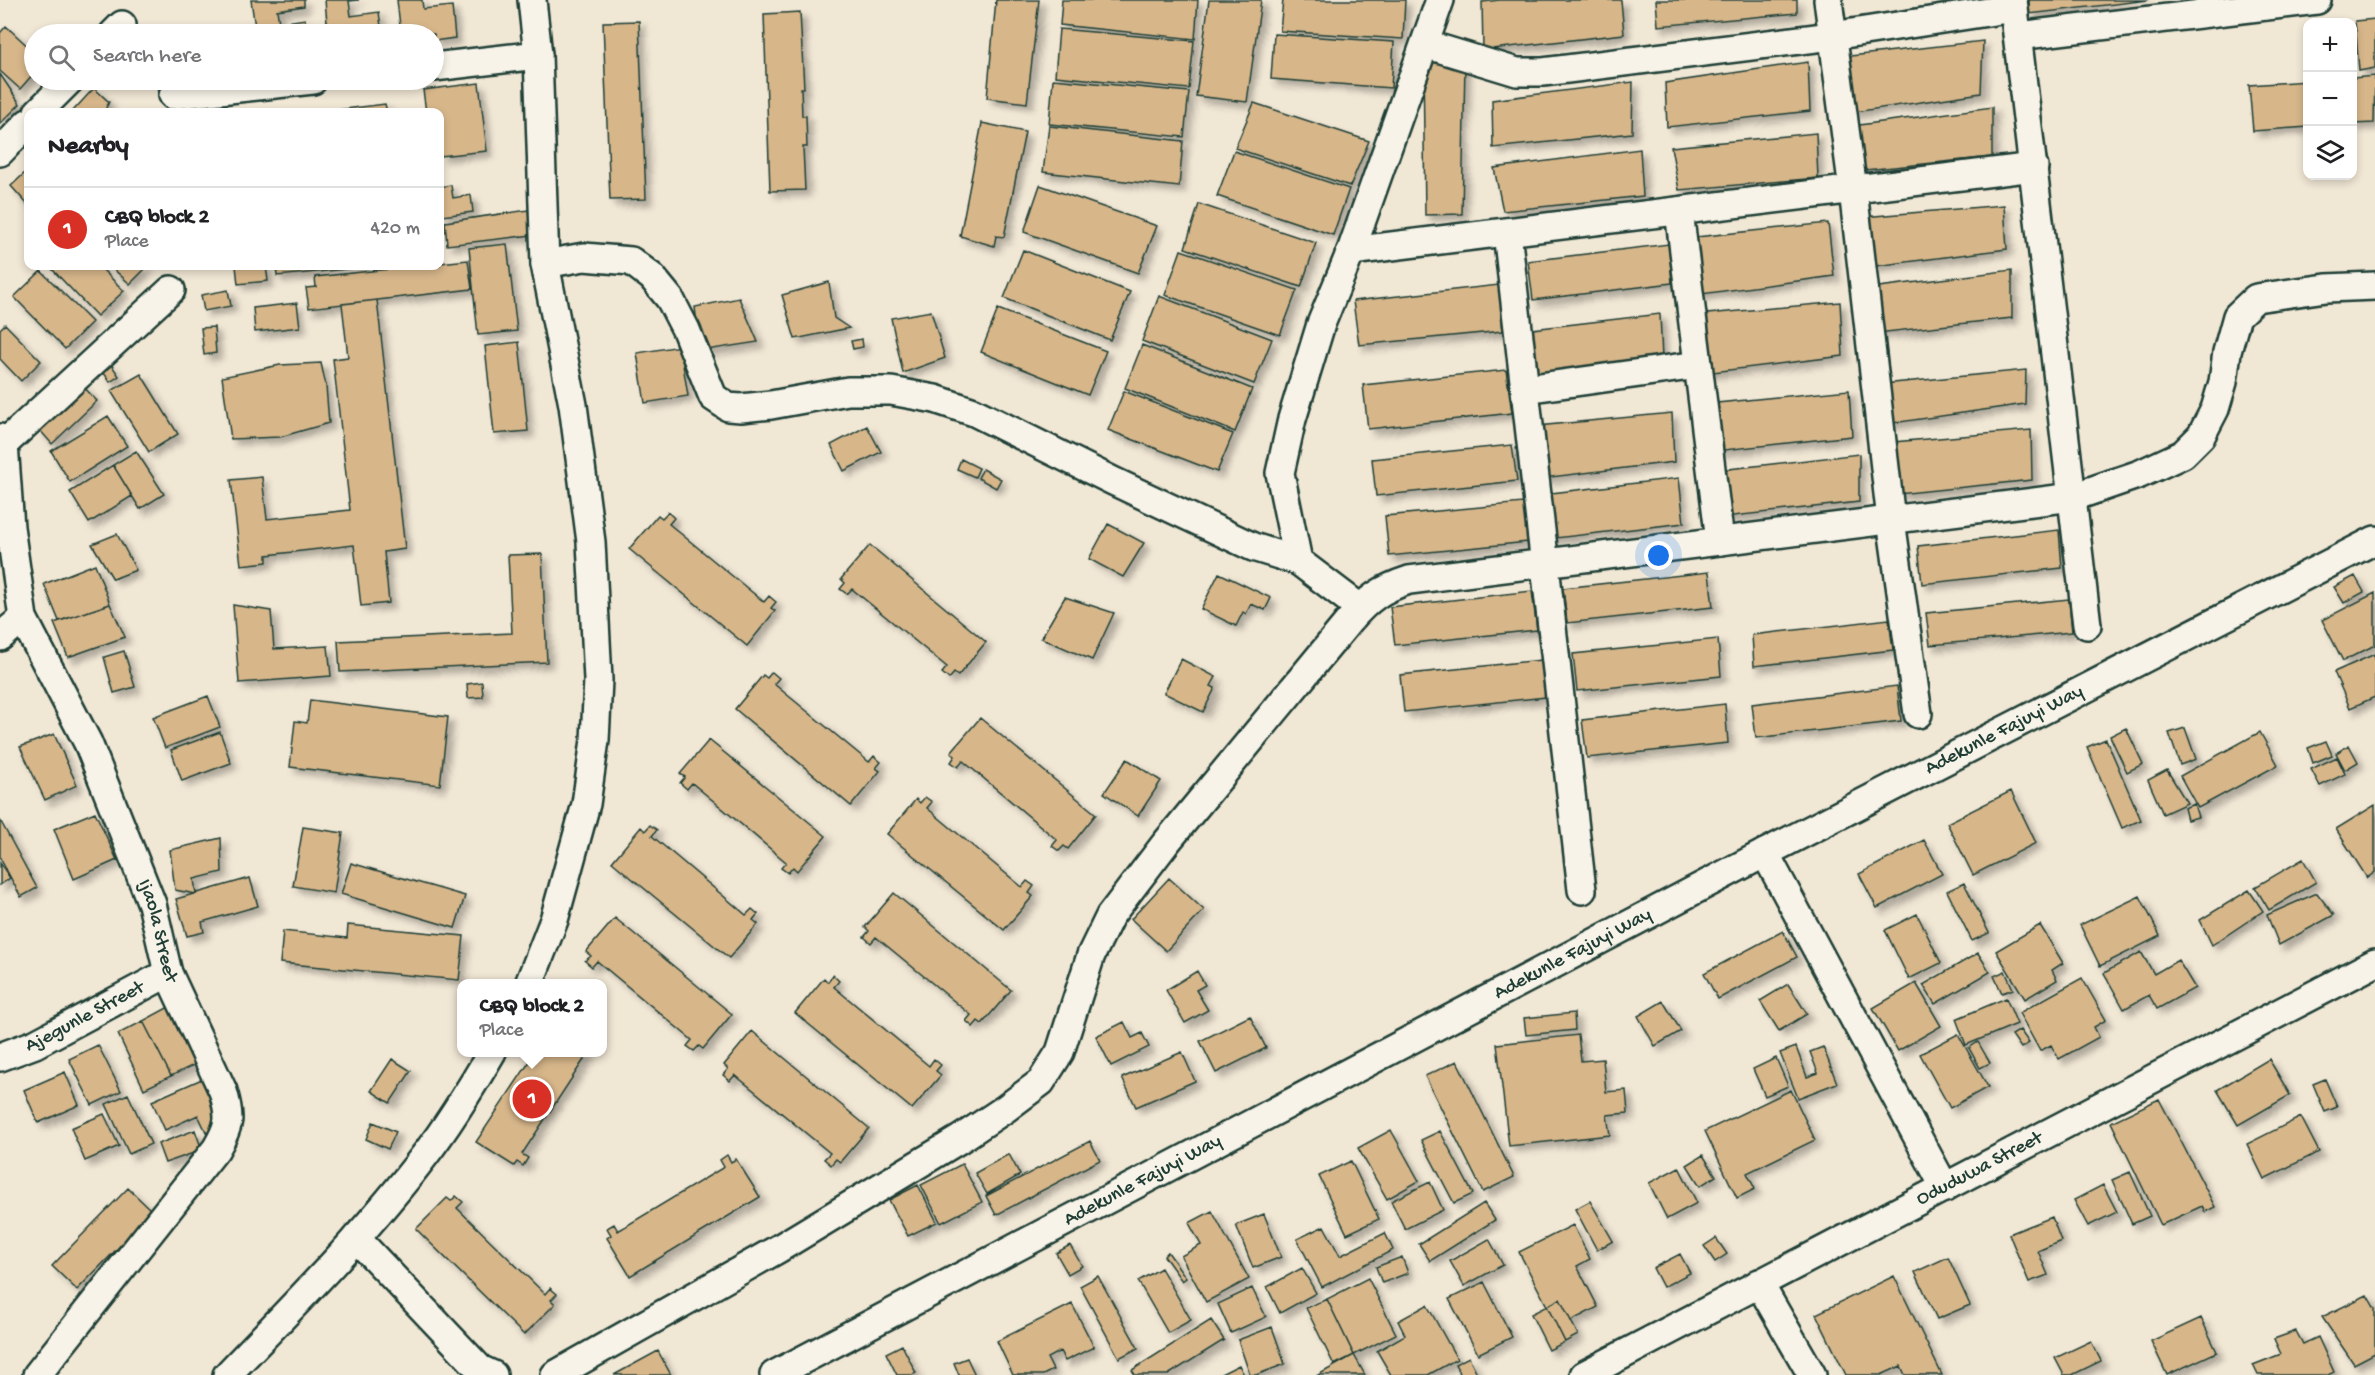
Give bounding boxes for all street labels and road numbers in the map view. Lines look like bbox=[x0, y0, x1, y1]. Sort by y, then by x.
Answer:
street label: Adekunle Fajuyi Way bbox=[1921, 680, 2087, 780]
street label: Ijaola Street bbox=[132, 876, 183, 988]
street label: Adekunle Fajuyi Way bbox=[1490, 903, 1656, 1005]
street label: Ajegunle Street bbox=[23, 975, 150, 1058]
street label: Oduduwa Street bbox=[1913, 1126, 2048, 1211]
street label: Adekunle Fajuyi Way bbox=[1060, 1130, 1226, 1232]

